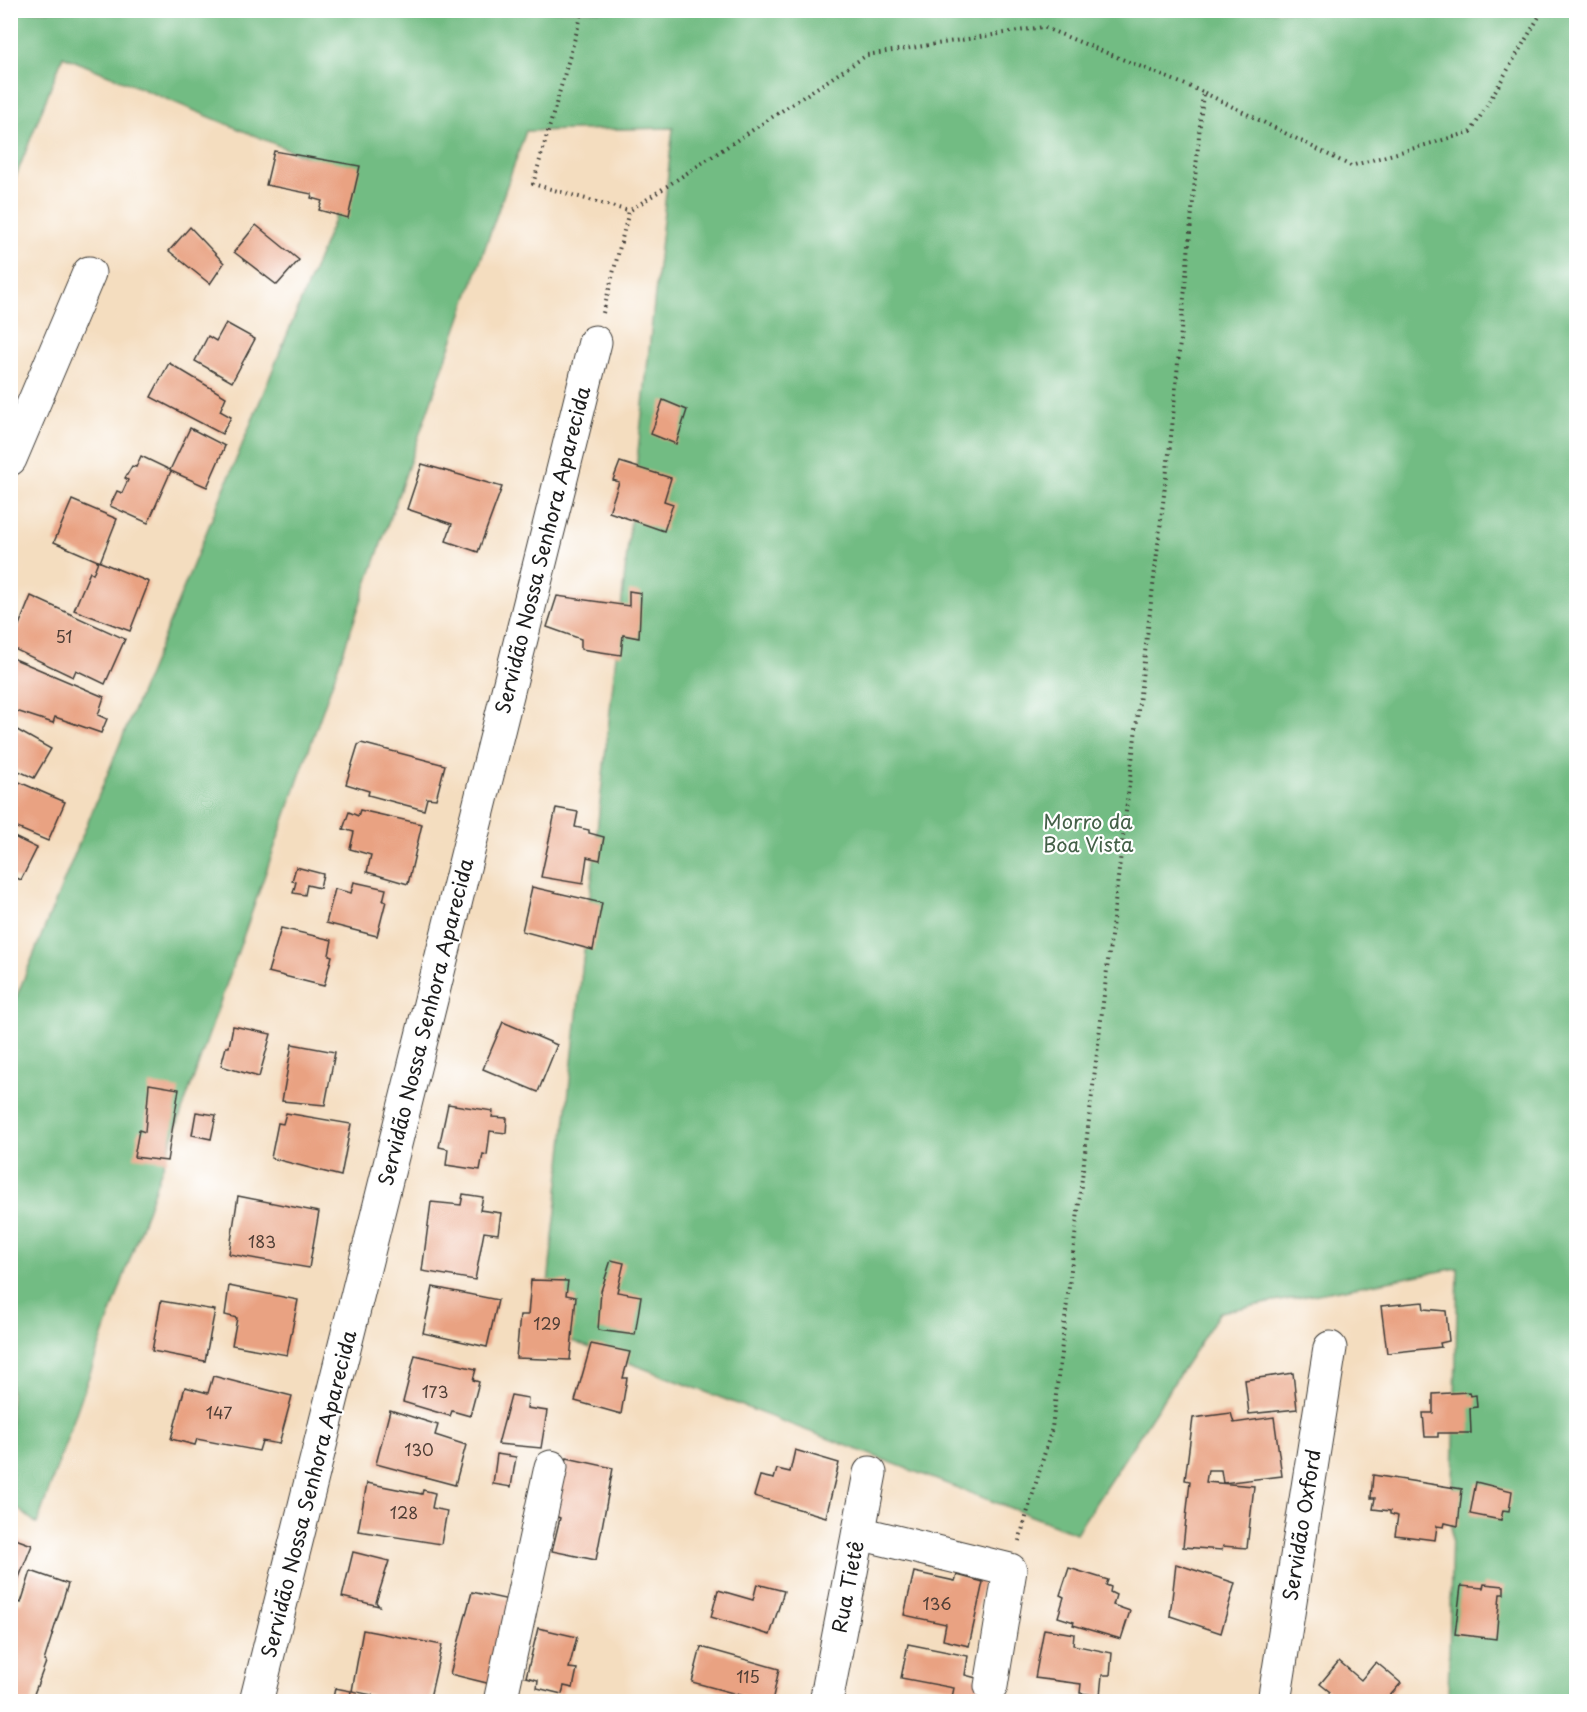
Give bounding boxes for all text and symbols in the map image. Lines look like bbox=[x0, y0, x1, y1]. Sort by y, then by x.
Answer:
street label: Servidão Nossa Senhora Aparecida bbox=[487, 382, 597, 717]
house number: 51 bbox=[55, 624, 73, 648]
park label: Morro da Boa Vista bbox=[1043, 806, 1134, 859]
street label: Servidão Nossa Senhora Aparecida bbox=[370, 854, 480, 1189]
house number: 183 bbox=[248, 1229, 276, 1253]
house number: 129 bbox=[533, 1311, 561, 1335]
street label: Servidão Nossa Senhora Aparecida bbox=[253, 1326, 363, 1661]
house number: 173 bbox=[422, 1379, 448, 1403]
house number: 147 bbox=[206, 1400, 232, 1424]
house number: 130 bbox=[404, 1437, 434, 1461]
street label: Servidão Oxford bbox=[1274, 1447, 1328, 1603]
house number: 128 bbox=[390, 1500, 418, 1524]
street label: Rua Tietê bbox=[823, 1538, 871, 1635]
house number: 136 bbox=[922, 1591, 952, 1615]
house number: 115 bbox=[736, 1664, 760, 1688]

